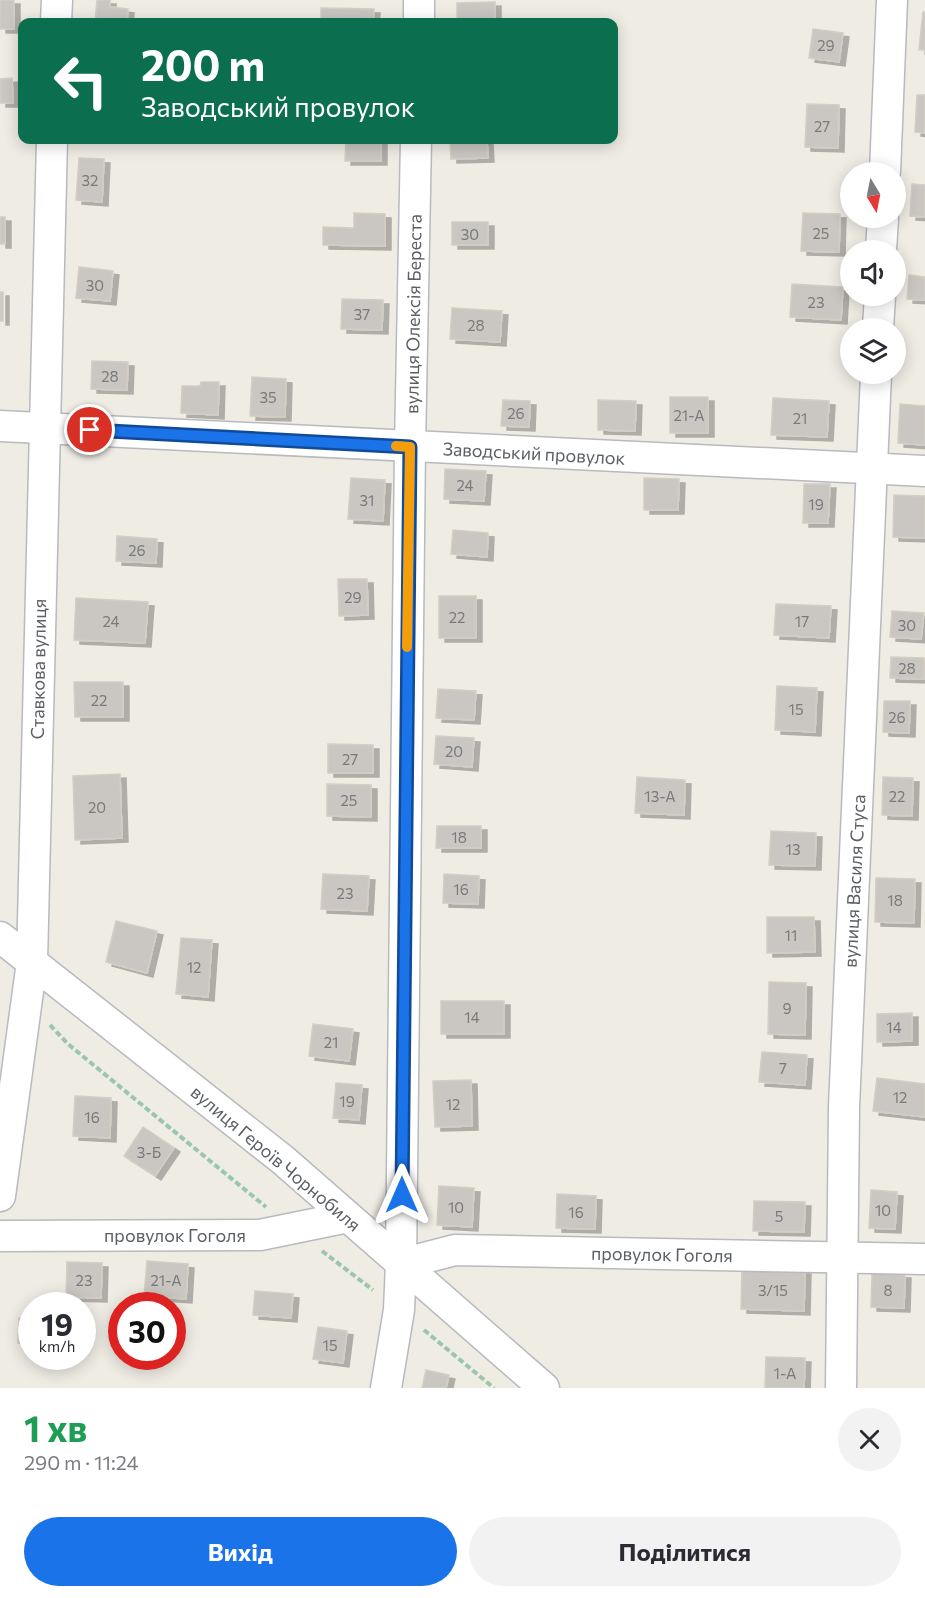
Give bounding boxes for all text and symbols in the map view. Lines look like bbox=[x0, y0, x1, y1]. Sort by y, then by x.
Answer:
house number: 29 bbox=[817, 36, 835, 54]
text: 200 m bbox=[141, 38, 265, 90]
icon: left bbox=[42, 42, 120, 120]
text: Заводський провулок bbox=[141, 90, 415, 123]
house number: 27 bbox=[814, 117, 830, 135]
north arrow bbox=[840, 162, 906, 228]
map controls bbox=[840, 162, 906, 384]
house number: 32 bbox=[82, 171, 98, 189]
street label: вулиця Олексія Береста bbox=[400, 214, 426, 414]
house number: 25 bbox=[813, 224, 829, 242]
house number: 30 bbox=[461, 225, 479, 243]
button: sound bbox=[840, 240, 906, 306]
house number: 30 bbox=[86, 276, 104, 294]
house number: 23 bbox=[808, 293, 824, 311]
house number: 37 bbox=[354, 305, 370, 323]
house number: 28 bbox=[467, 316, 485, 334]
button: layers bbox=[840, 318, 906, 384]
house number: 28 bbox=[101, 367, 119, 385]
house number: 35 bbox=[259, 388, 277, 406]
pin bbox=[64, 404, 115, 455]
house number: 26 bbox=[507, 404, 525, 422]
house number: 21-А bbox=[673, 406, 705, 424]
house number: 21 bbox=[793, 409, 807, 427]
icon: arrive bbox=[73, 413, 106, 446]
street label: Заводський провулок bbox=[442, 437, 626, 469]
house number: 24 bbox=[456, 476, 474, 494]
house number: 31 bbox=[360, 491, 374, 509]
house number: 19 bbox=[808, 495, 824, 513]
house number: 26 bbox=[128, 541, 146, 559]
house number: 29 bbox=[344, 588, 362, 606]
street label: Ставкова вулиця bbox=[26, 599, 50, 739]
house number: 22 bbox=[449, 608, 465, 626]
house number: 24 bbox=[102, 612, 120, 630]
house number: 17 bbox=[795, 612, 809, 630]
house number: 30 bbox=[898, 616, 916, 634]
house number: 28 bbox=[898, 659, 916, 677]
house number: 22 bbox=[91, 691, 107, 709]
house number: 15 bbox=[788, 700, 804, 718]
house number: 26 bbox=[888, 708, 906, 726]
house number: 20 bbox=[445, 742, 463, 760]
house number: 27 bbox=[342, 750, 358, 768]
house number: 13-А bbox=[644, 787, 676, 805]
house number: 22 bbox=[889, 787, 905, 805]
house number: 25 bbox=[341, 791, 357, 809]
street label: вулиця Василя Стуса bbox=[838, 794, 870, 968]
house number: 20 bbox=[88, 798, 106, 816]
house number: 18 bbox=[451, 828, 467, 846]
house number: 13 bbox=[786, 840, 800, 858]
house number: 16 bbox=[453, 880, 469, 898]
house number: 23 bbox=[337, 884, 353, 902]
house number: 18 bbox=[887, 891, 903, 909]
house number: 11 bbox=[785, 926, 797, 944]
house number: 12 bbox=[187, 958, 201, 976]
house number: 9 bbox=[782, 999, 792, 1017]
house number: 14 bbox=[464, 1008, 480, 1026]
house number: 14 bbox=[886, 1018, 902, 1036]
house number: 21 bbox=[324, 1033, 338, 1051]
house number: 7 bbox=[779, 1059, 787, 1077]
street label: вулиця Героїв Чорнобиля bbox=[187, 1080, 365, 1236]
house number: 12 bbox=[893, 1088, 907, 1106]
house number: 19 bbox=[339, 1092, 355, 1110]
house number: 12 bbox=[446, 1095, 460, 1113]
house number: 16 bbox=[84, 1108, 100, 1126]
house number: 3-Б bbox=[137, 1143, 161, 1161]
position arrow bbox=[370, 1163, 434, 1227]
house number: 10 bbox=[448, 1198, 464, 1216]
house number: 10 bbox=[875, 1201, 891, 1219]
house number: 16 bbox=[568, 1203, 584, 1221]
house number: 5 bbox=[775, 1207, 783, 1225]
street label: провулок Гоголя bbox=[104, 1224, 246, 1246]
street label: провулок Гоголя bbox=[591, 1242, 733, 1266]
house number: 23 bbox=[76, 1271, 92, 1289]
house number: 21-А bbox=[150, 1271, 182, 1289]
house number: 3/15 bbox=[758, 1281, 788, 1299]
house number: 8 bbox=[883, 1281, 893, 1299]
speed limit sign: 30 bbox=[108, 1292, 186, 1370]
text: 19 bbox=[41, 1305, 73, 1342]
house number: 15 bbox=[322, 1336, 338, 1354]
text: km/h bbox=[39, 1337, 75, 1355]
house number: 1-А bbox=[774, 1364, 796, 1382]
text: 1 хв bbox=[24, 1405, 87, 1449]
button: close bbox=[838, 1408, 901, 1471]
text: 290 m · 11:24 bbox=[24, 1450, 138, 1474]
button: Вихід bbox=[24, 1517, 457, 1586]
button: Поділитися bbox=[469, 1517, 901, 1586]

